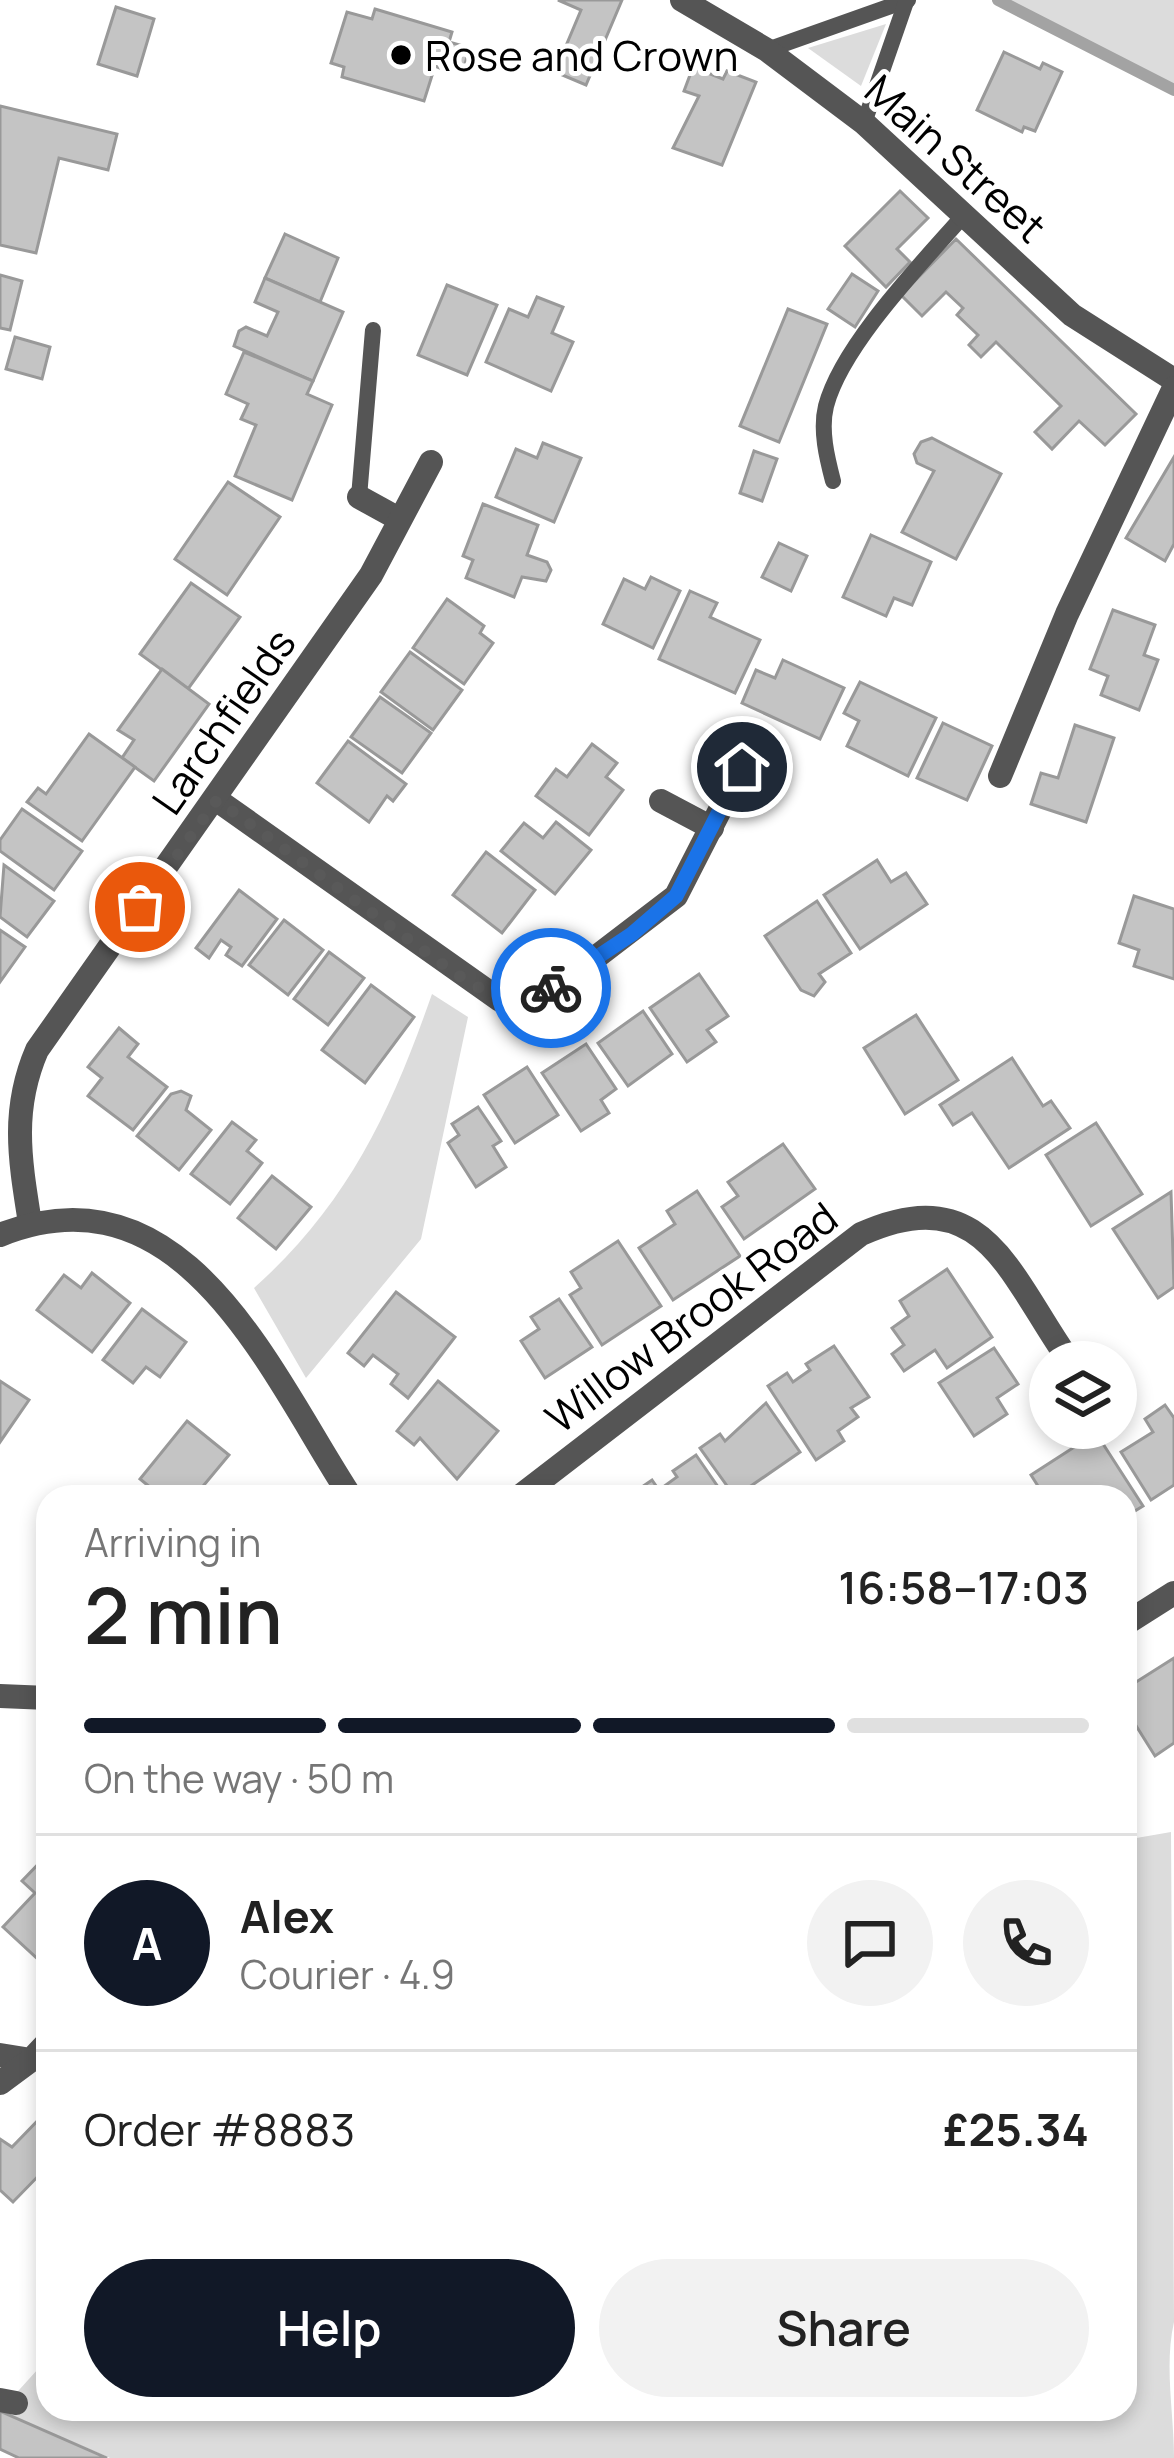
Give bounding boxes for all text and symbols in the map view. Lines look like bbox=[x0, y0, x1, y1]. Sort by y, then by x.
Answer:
place label: Rose and Crown bbox=[425, 26, 739, 84]
marker: Rose and Crown bbox=[388, 42, 414, 68]
street label: Main Street bbox=[853, 61, 1059, 255]
street label: Larchfields bbox=[138, 617, 308, 825]
pin bbox=[691, 716, 793, 818]
icon: home bbox=[709, 734, 775, 800]
pin bbox=[89, 856, 191, 958]
icon: bag bbox=[107, 874, 173, 940]
courier bbox=[491, 928, 611, 1048]
icon: bike bbox=[518, 955, 584, 1021]
street label: Willow Brook Road bbox=[533, 1188, 849, 1446]
map controls bbox=[1029, 1341, 1137, 1449]
button: layers bbox=[1029, 1341, 1137, 1449]
text: Arriving in bbox=[84, 1515, 261, 1569]
text: 16:58–17:03 bbox=[838, 1556, 1089, 1618]
text: 2 min bbox=[84, 1561, 283, 1667]
text: On the way · 50 m bbox=[84, 1751, 394, 1805]
button: chat bbox=[807, 1880, 933, 2006]
button: phone bbox=[963, 1880, 1089, 2006]
text: Alex bbox=[240, 1885, 334, 1947]
text: A bbox=[132, 1912, 162, 1974]
text: Courier · 4.9 bbox=[240, 1947, 455, 2001]
text: Order #8883 bbox=[84, 2098, 355, 2160]
text: £25.34 bbox=[943, 2098, 1089, 2160]
button: Help bbox=[84, 2259, 575, 2397]
button: Share bbox=[599, 2259, 1089, 2397]

